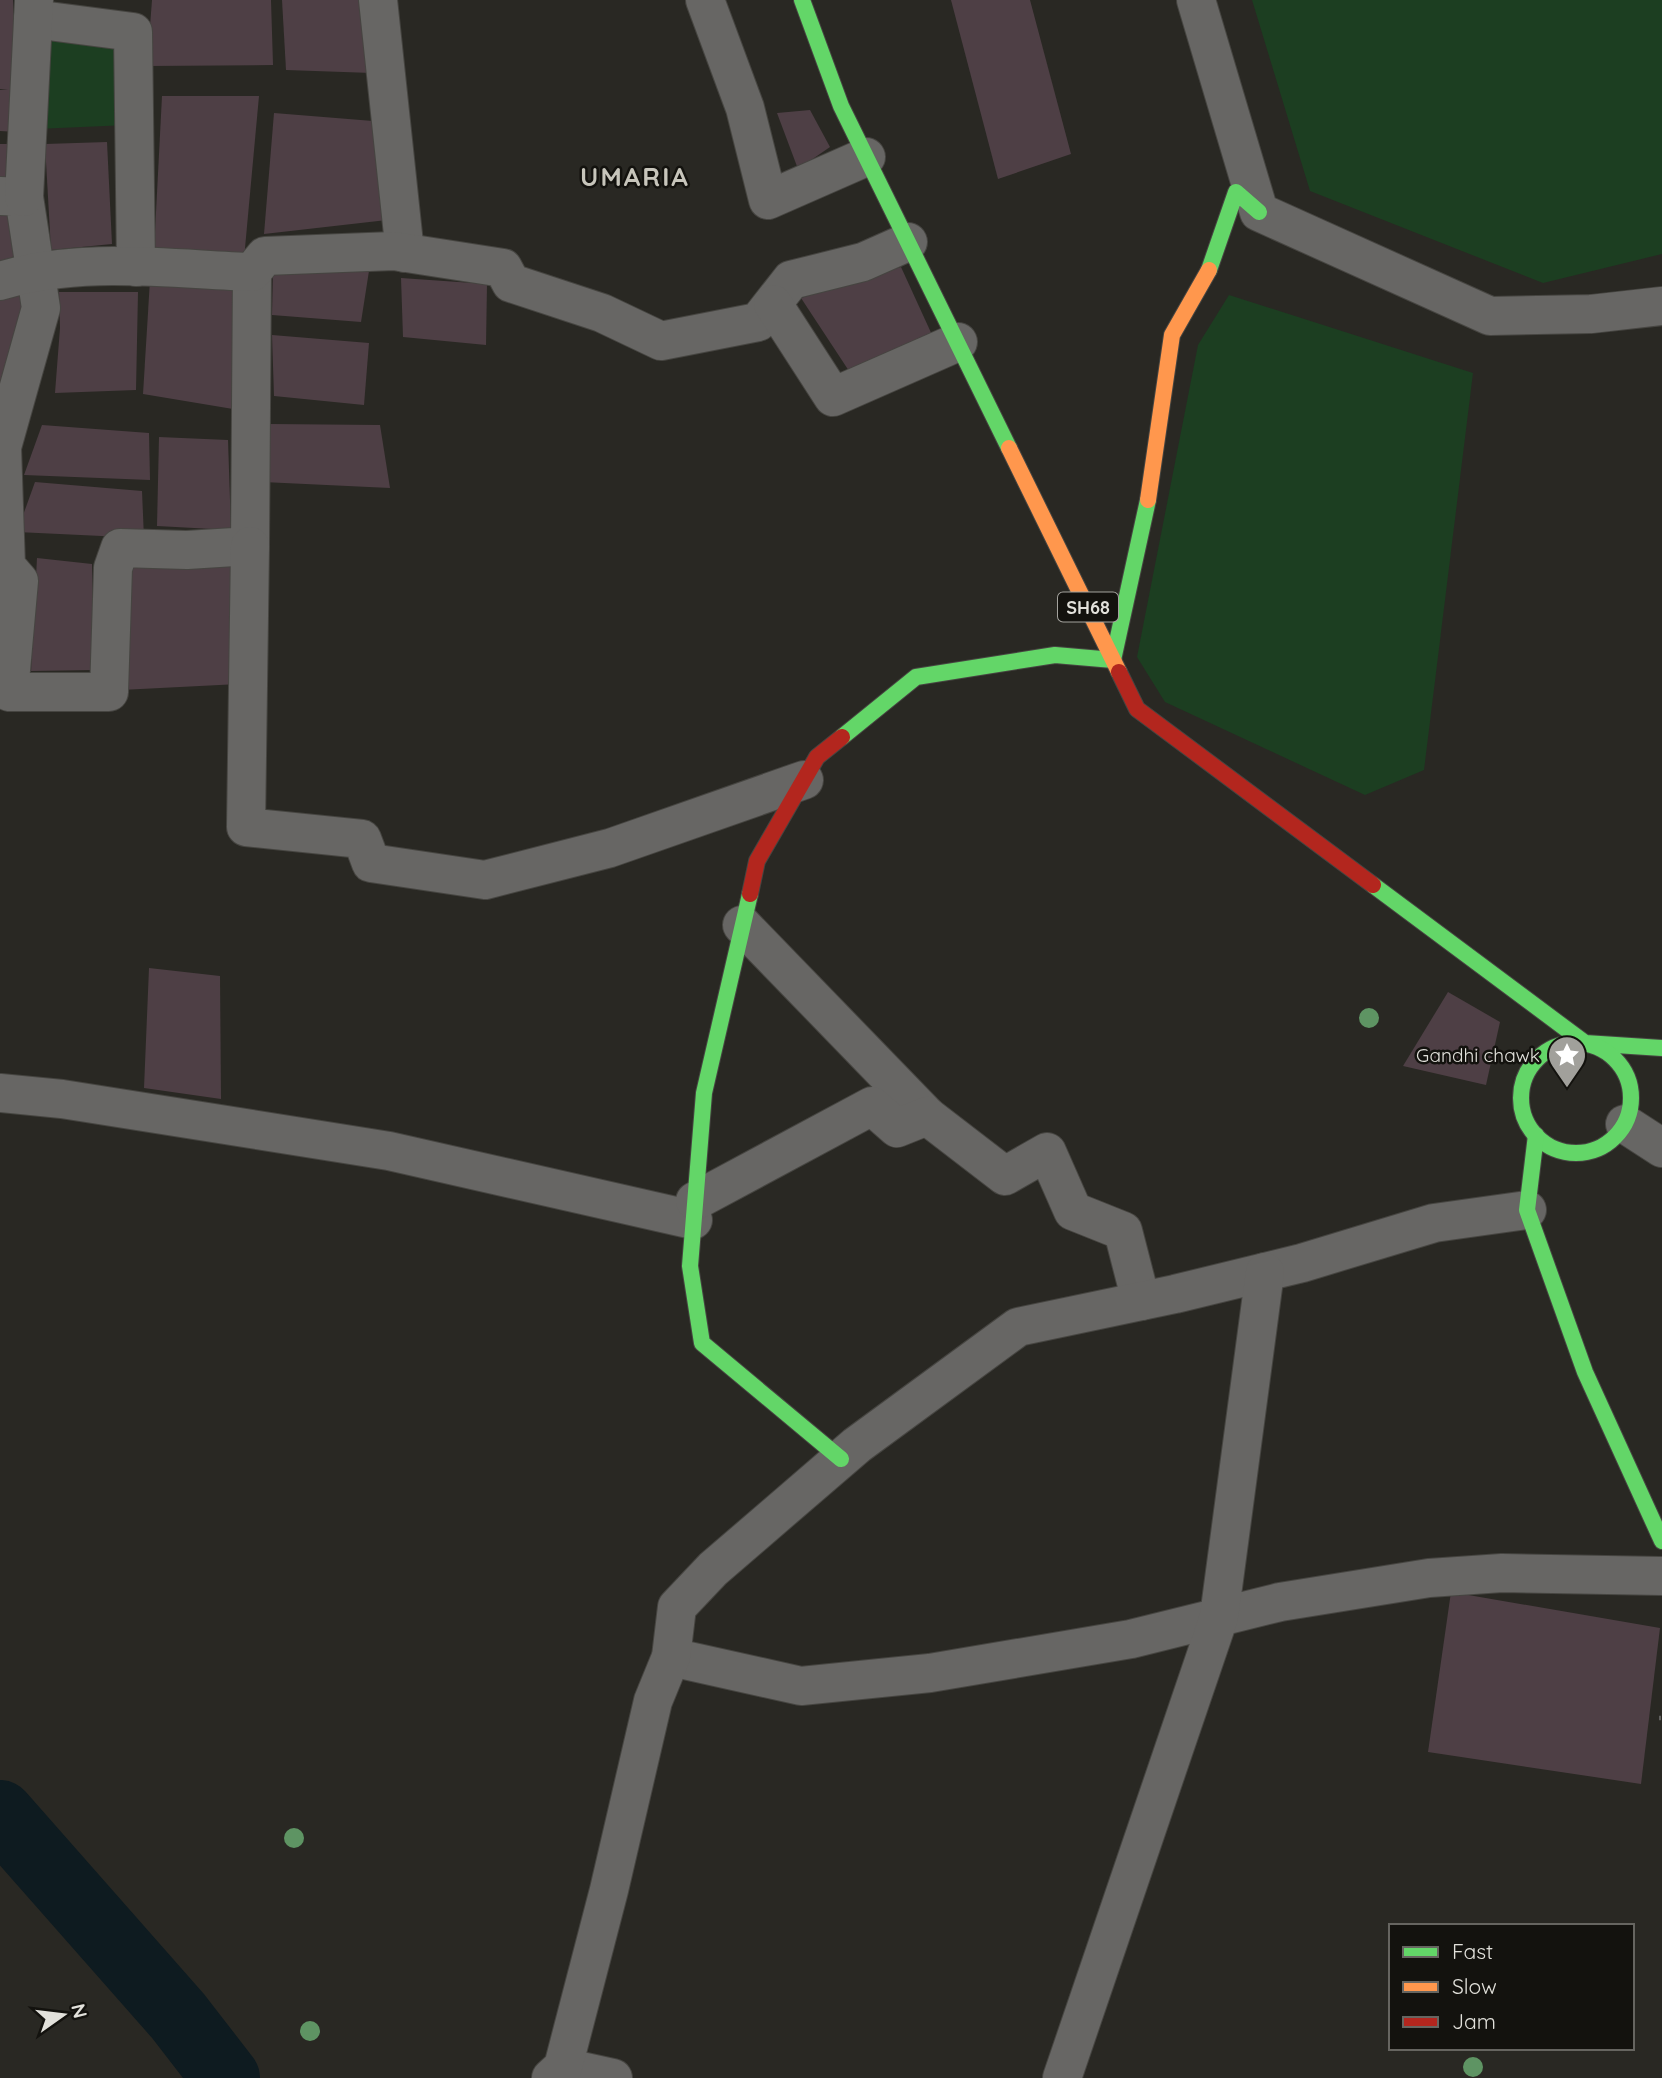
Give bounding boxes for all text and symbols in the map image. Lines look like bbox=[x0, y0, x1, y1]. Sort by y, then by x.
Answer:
district label: UMARIA bbox=[580, 160, 690, 193]
road number: SH68 bbox=[1058, 592, 1118, 622]
place icon: Gandhi chawk bbox=[1546, 1034, 1588, 1089]
place label: Gandhi chawk bbox=[1416, 1043, 1540, 1067]
legend bbox=[1389, 1924, 1634, 2050]
text: Fast bbox=[1452, 1938, 1493, 1964]
text: Slow bbox=[1452, 1973, 1497, 1999]
north arrow bbox=[28, 1980, 98, 2050]
text: N bbox=[66, 2001, 93, 2021]
text: Jam bbox=[1452, 2008, 1496, 2034]

